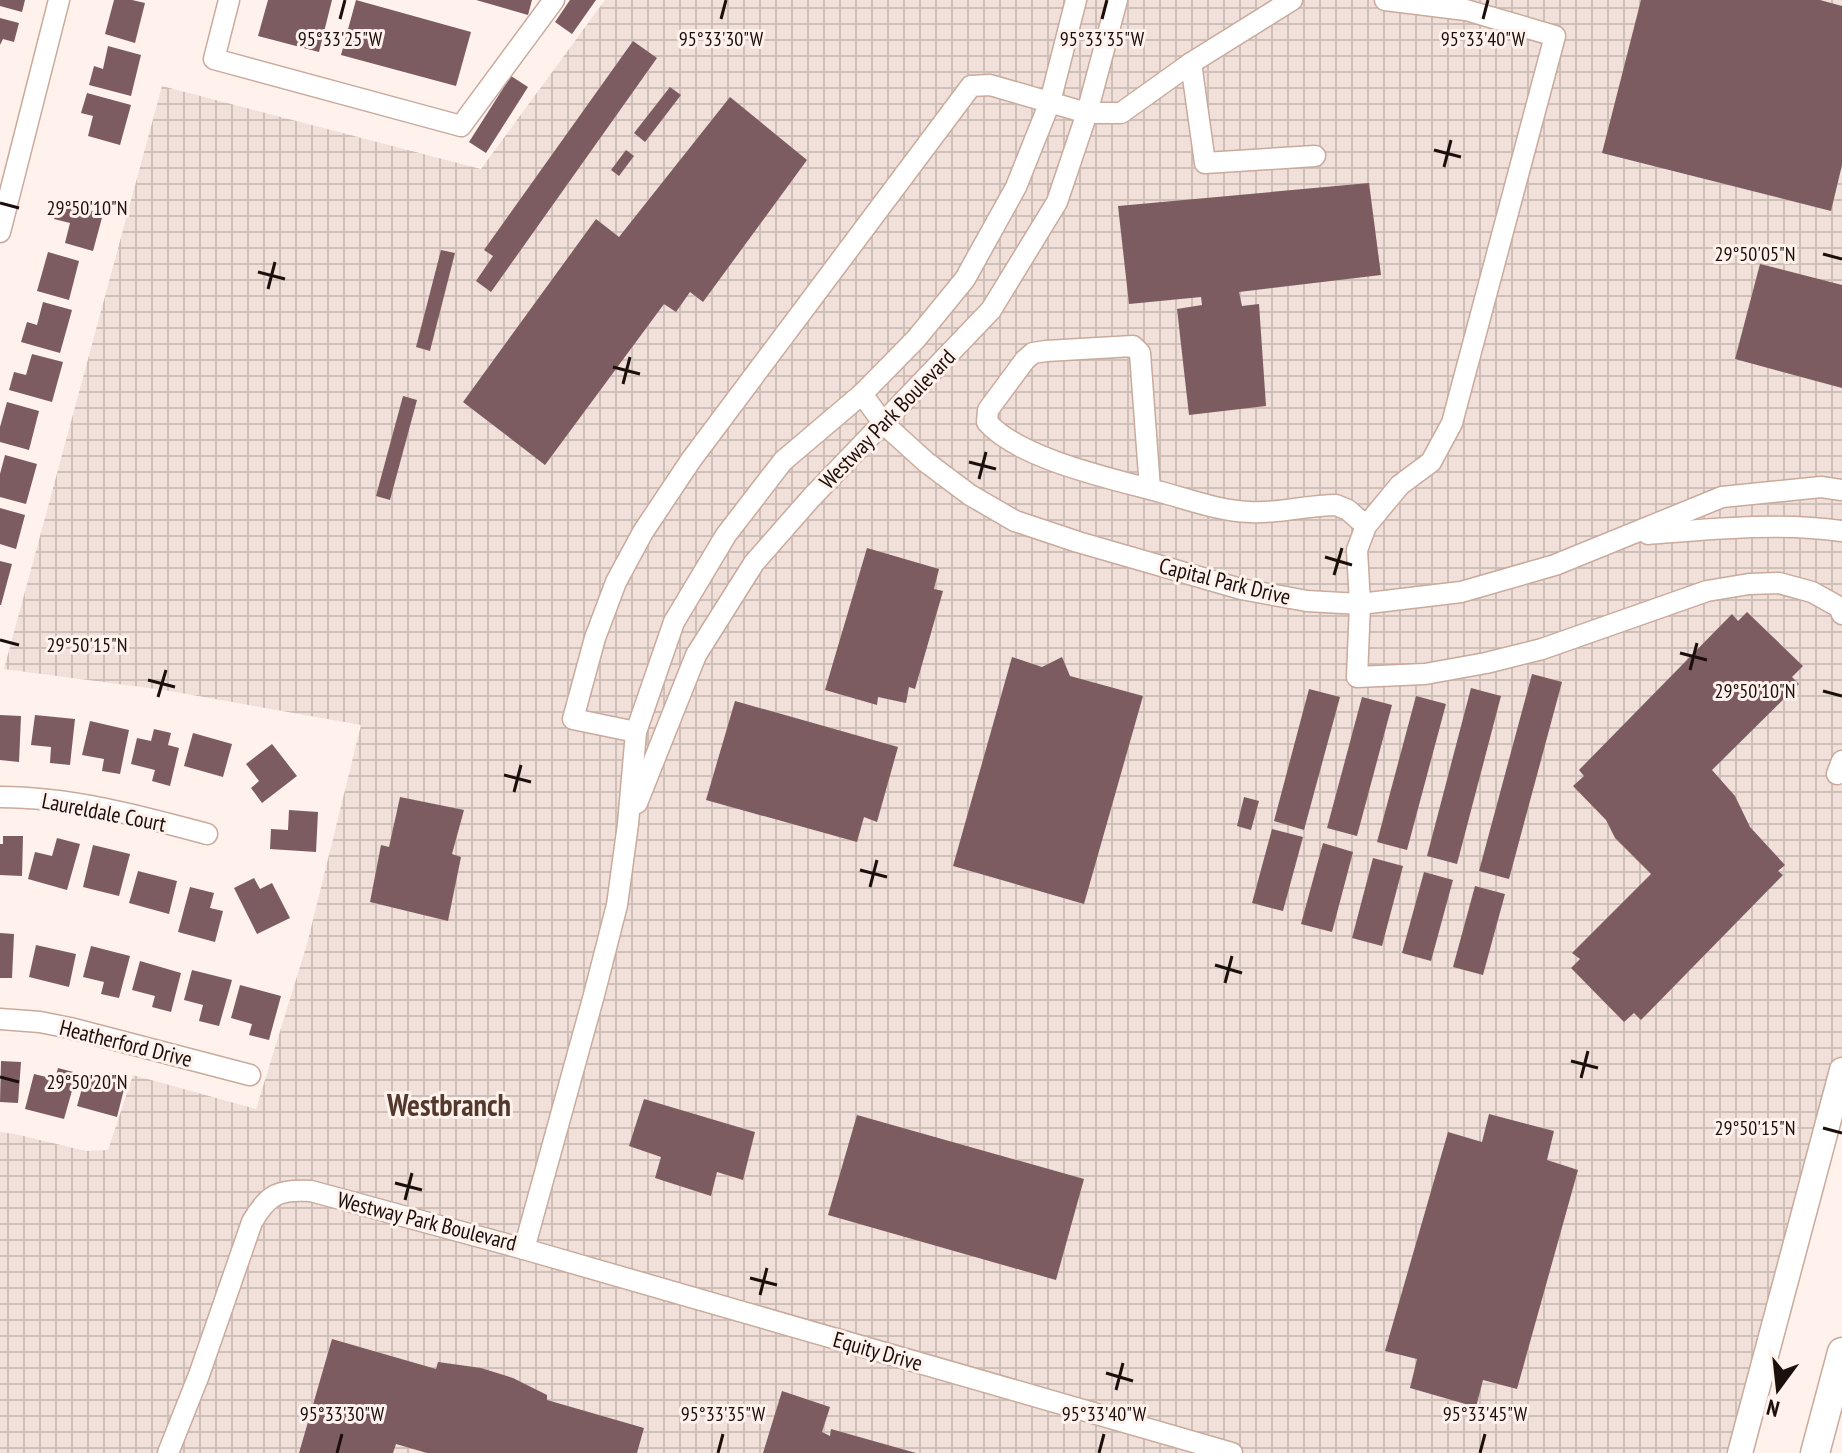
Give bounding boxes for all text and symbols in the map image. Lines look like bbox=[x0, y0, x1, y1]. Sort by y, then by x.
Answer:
text: 95°33'25"W bbox=[298, 26, 383, 52]
text: 95°33'30"W bbox=[679, 26, 764, 52]
text: 95°33'35"W bbox=[1060, 26, 1145, 52]
text: 95°33'40"W bbox=[1441, 26, 1526, 52]
text: 29°50'10"N bbox=[47, 195, 127, 221]
text: 29°50'05"N bbox=[1715, 241, 1795, 267]
street label: Westway Park Boulevard bbox=[813, 343, 961, 495]
street label: Capital Park Drive bbox=[1156, 551, 1294, 611]
text: 29°50'15"N bbox=[47, 632, 127, 658]
text: 29°50'10"N bbox=[1715, 678, 1795, 704]
street label: Laureldale Court bbox=[40, 786, 168, 838]
street label: Heatherford Drive bbox=[57, 1013, 195, 1073]
text: 29°50'20"N bbox=[47, 1069, 127, 1095]
district label: Westbranch bbox=[386, 1085, 511, 1124]
text: 29°50'15"N bbox=[1715, 1115, 1795, 1141]
street label: Westway Park Boulevard bbox=[335, 1185, 519, 1257]
street label: Equity Drive bbox=[830, 1325, 926, 1377]
north arrow bbox=[1738, 1349, 1818, 1429]
text: N bbox=[1763, 1393, 1782, 1423]
text: 95°33'30"W bbox=[300, 1401, 385, 1427]
text: 95°33'35"W bbox=[681, 1401, 766, 1427]
text: 95°33'40"W bbox=[1062, 1401, 1147, 1427]
text: 95°33'45"W bbox=[1443, 1401, 1528, 1427]

